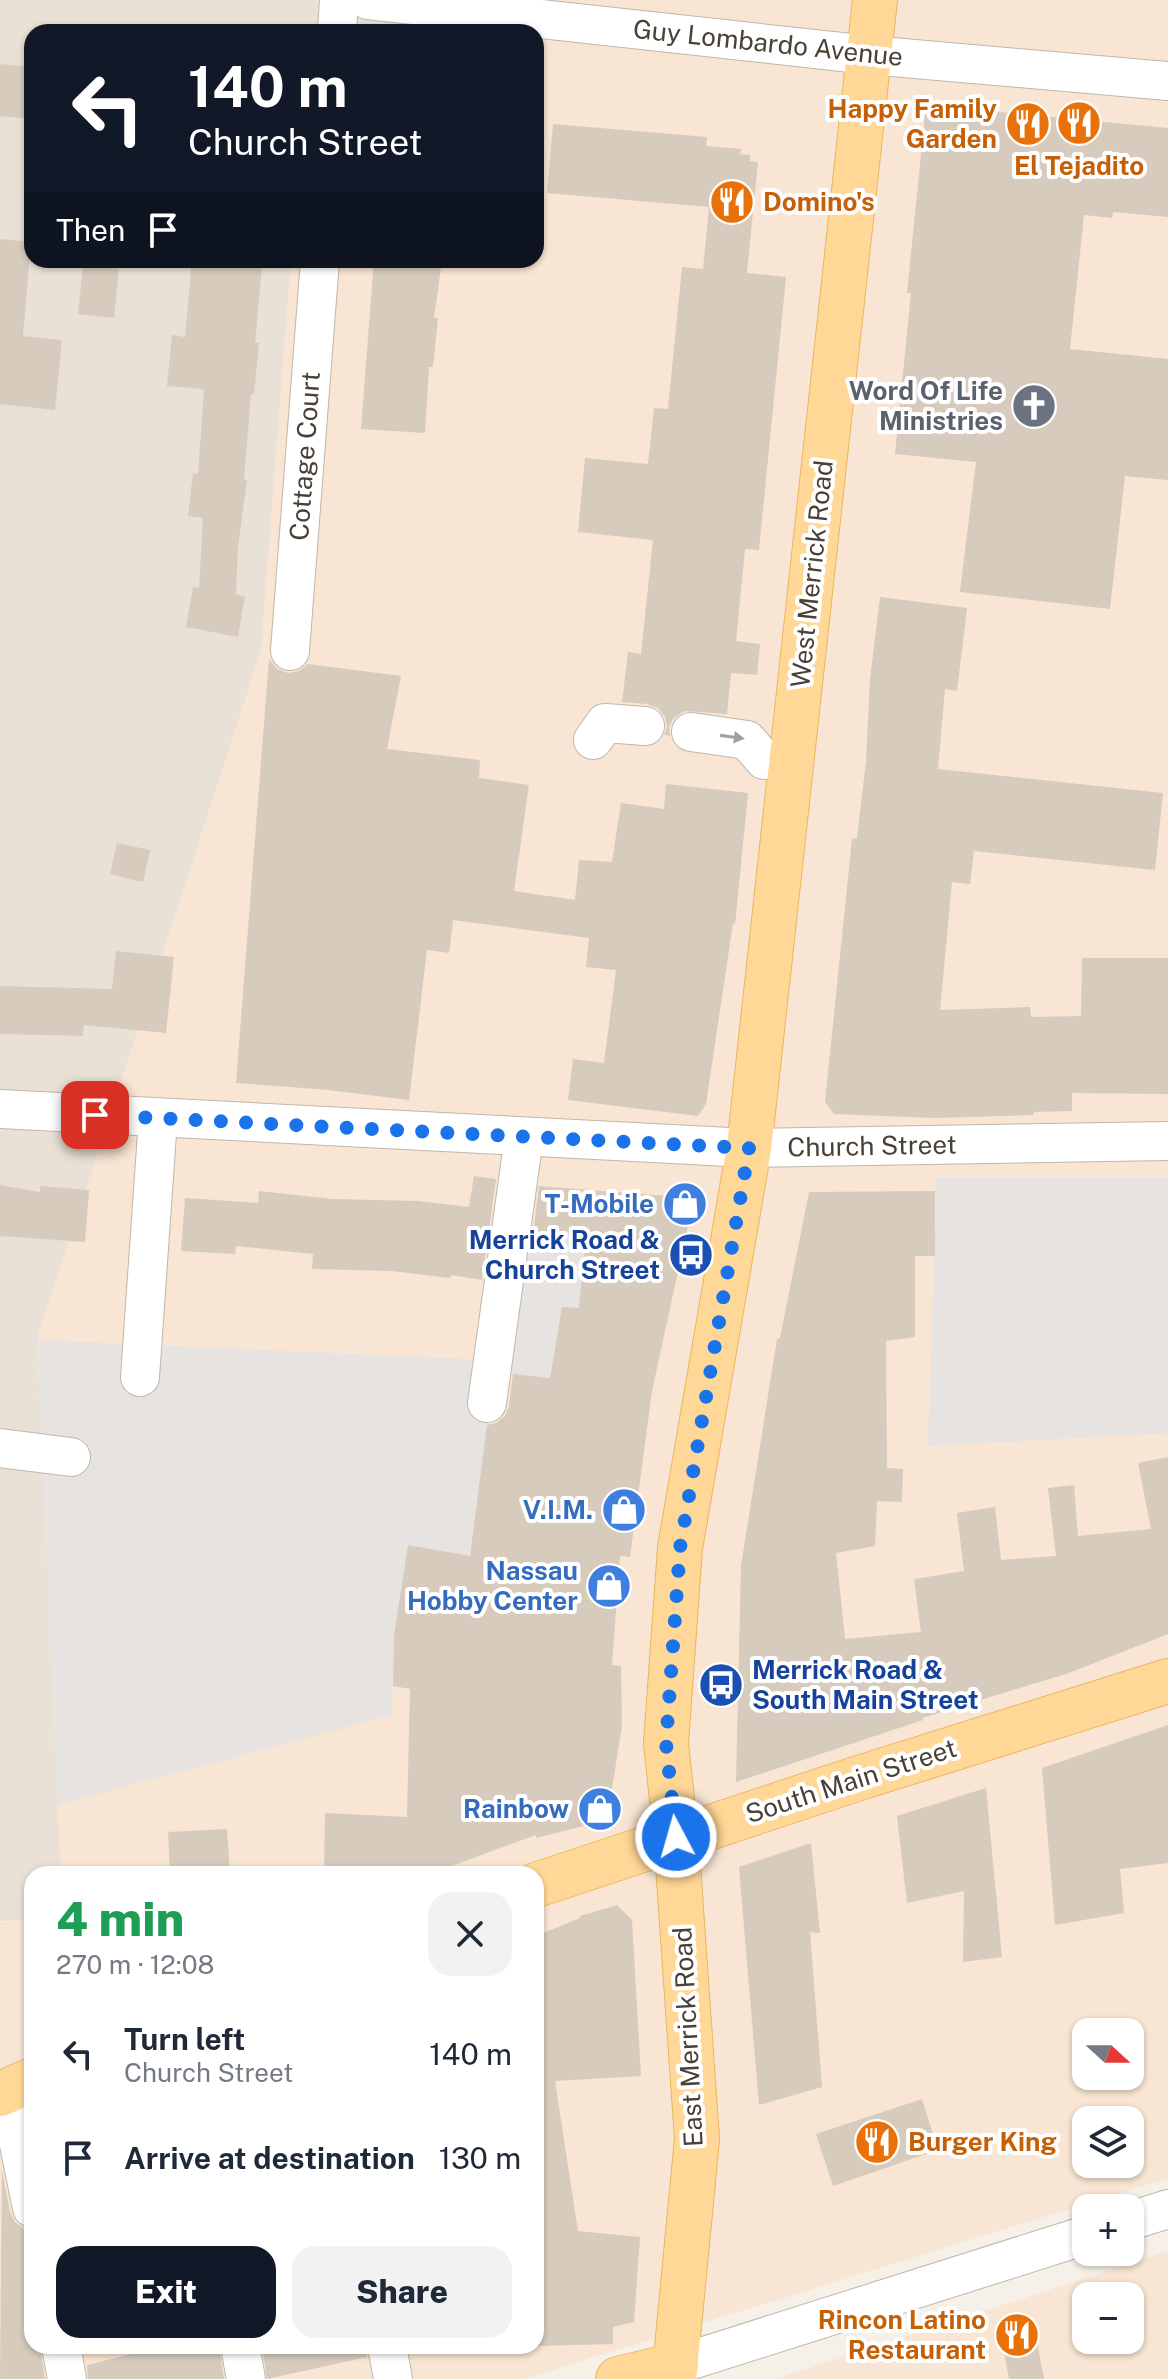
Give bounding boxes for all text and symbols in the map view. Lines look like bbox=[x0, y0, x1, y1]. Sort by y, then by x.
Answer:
street label: Guy Lombardo Avenue bbox=[632, 13, 905, 72]
text: 140 m bbox=[188, 54, 348, 120]
icon: left bbox=[56, 56, 160, 160]
place label: Happy Family Garden bbox=[828, 93, 997, 154]
restaurant icon: El Tejadito bbox=[1055, 99, 1103, 147]
restaurant icon: Happy Family Garden bbox=[1004, 100, 1052, 148]
text: Church Street bbox=[188, 121, 422, 163]
place label: El Tejadito bbox=[1014, 150, 1144, 181]
restaurant icon: Domino's bbox=[708, 178, 756, 226]
place label: Domino's bbox=[763, 186, 875, 217]
icon: arrive bbox=[141, 208, 185, 252]
text: Then bbox=[56, 212, 125, 248]
street label: Cottage Court bbox=[283, 370, 326, 542]
place label: Word Of Life Ministries bbox=[849, 375, 1003, 436]
church icon: Word Of Life Ministries bbox=[1010, 382, 1058, 430]
street label: West Merrick Road bbox=[784, 459, 839, 689]
one-way arrow bbox=[720, 731, 745, 744]
pin bbox=[61, 1081, 129, 1149]
icon: arrive bbox=[73, 1093, 117, 1137]
street label: Church Street bbox=[787, 1129, 957, 1162]
shop icon: T-Mobile bbox=[661, 1180, 709, 1228]
place label: T-Mobile bbox=[544, 1188, 654, 1219]
place label: Merrick Road & Church Street bbox=[469, 1224, 660, 1285]
bus stop icon: Merrick Road & Church Street bbox=[667, 1231, 715, 1279]
shop icon: V.I.M. bbox=[600, 1486, 648, 1534]
place label: V.I.M. bbox=[523, 1494, 593, 1525]
place label: Nassau Hobby Center bbox=[407, 1555, 578, 1616]
shop icon: Nassau Hobby Center bbox=[585, 1562, 633, 1610]
place label: Merrick Road & South Main Street bbox=[752, 1654, 979, 1715]
bus stop icon: Merrick Road & South Main Street bbox=[697, 1661, 745, 1709]
street label: South Main Street bbox=[742, 1732, 960, 1829]
shop icon: Rainbow bbox=[576, 1785, 624, 1833]
place label: Rainbow bbox=[463, 1793, 569, 1824]
position arrow bbox=[634, 1795, 718, 1879]
text: 4 min bbox=[56, 1890, 184, 1947]
button: close bbox=[428, 1892, 512, 1976]
street label: East Merrick Road bbox=[666, 1926, 709, 2148]
text: 270 m · 12:08 bbox=[56, 1949, 214, 1980]
north arrow bbox=[1072, 2018, 1144, 2090]
map controls bbox=[1072, 2018, 1144, 2354]
text: Turn left bbox=[124, 2021, 245, 2057]
icon: left bbox=[56, 2032, 100, 2076]
text: 140 m bbox=[429, 2036, 512, 2072]
text: Church Street bbox=[124, 2057, 293, 2088]
button: layers bbox=[1072, 2106, 1144, 2178]
restaurant icon: Burger King bbox=[853, 2118, 901, 2166]
place label: Burger King bbox=[908, 2126, 1057, 2157]
icon: arrive bbox=[56, 2136, 100, 2180]
text: Arrive at destination bbox=[124, 2140, 415, 2176]
text: 130 m bbox=[439, 2140, 521, 2176]
button: + bbox=[1072, 2194, 1144, 2266]
button: Exit bbox=[56, 2246, 276, 2338]
button: Share bbox=[292, 2246, 512, 2338]
button: − bbox=[1072, 2282, 1144, 2354]
place label: Rincon Latino Restaurant bbox=[818, 2304, 986, 2365]
restaurant icon: Rincon Latino Restaurant bbox=[993, 2311, 1041, 2359]

